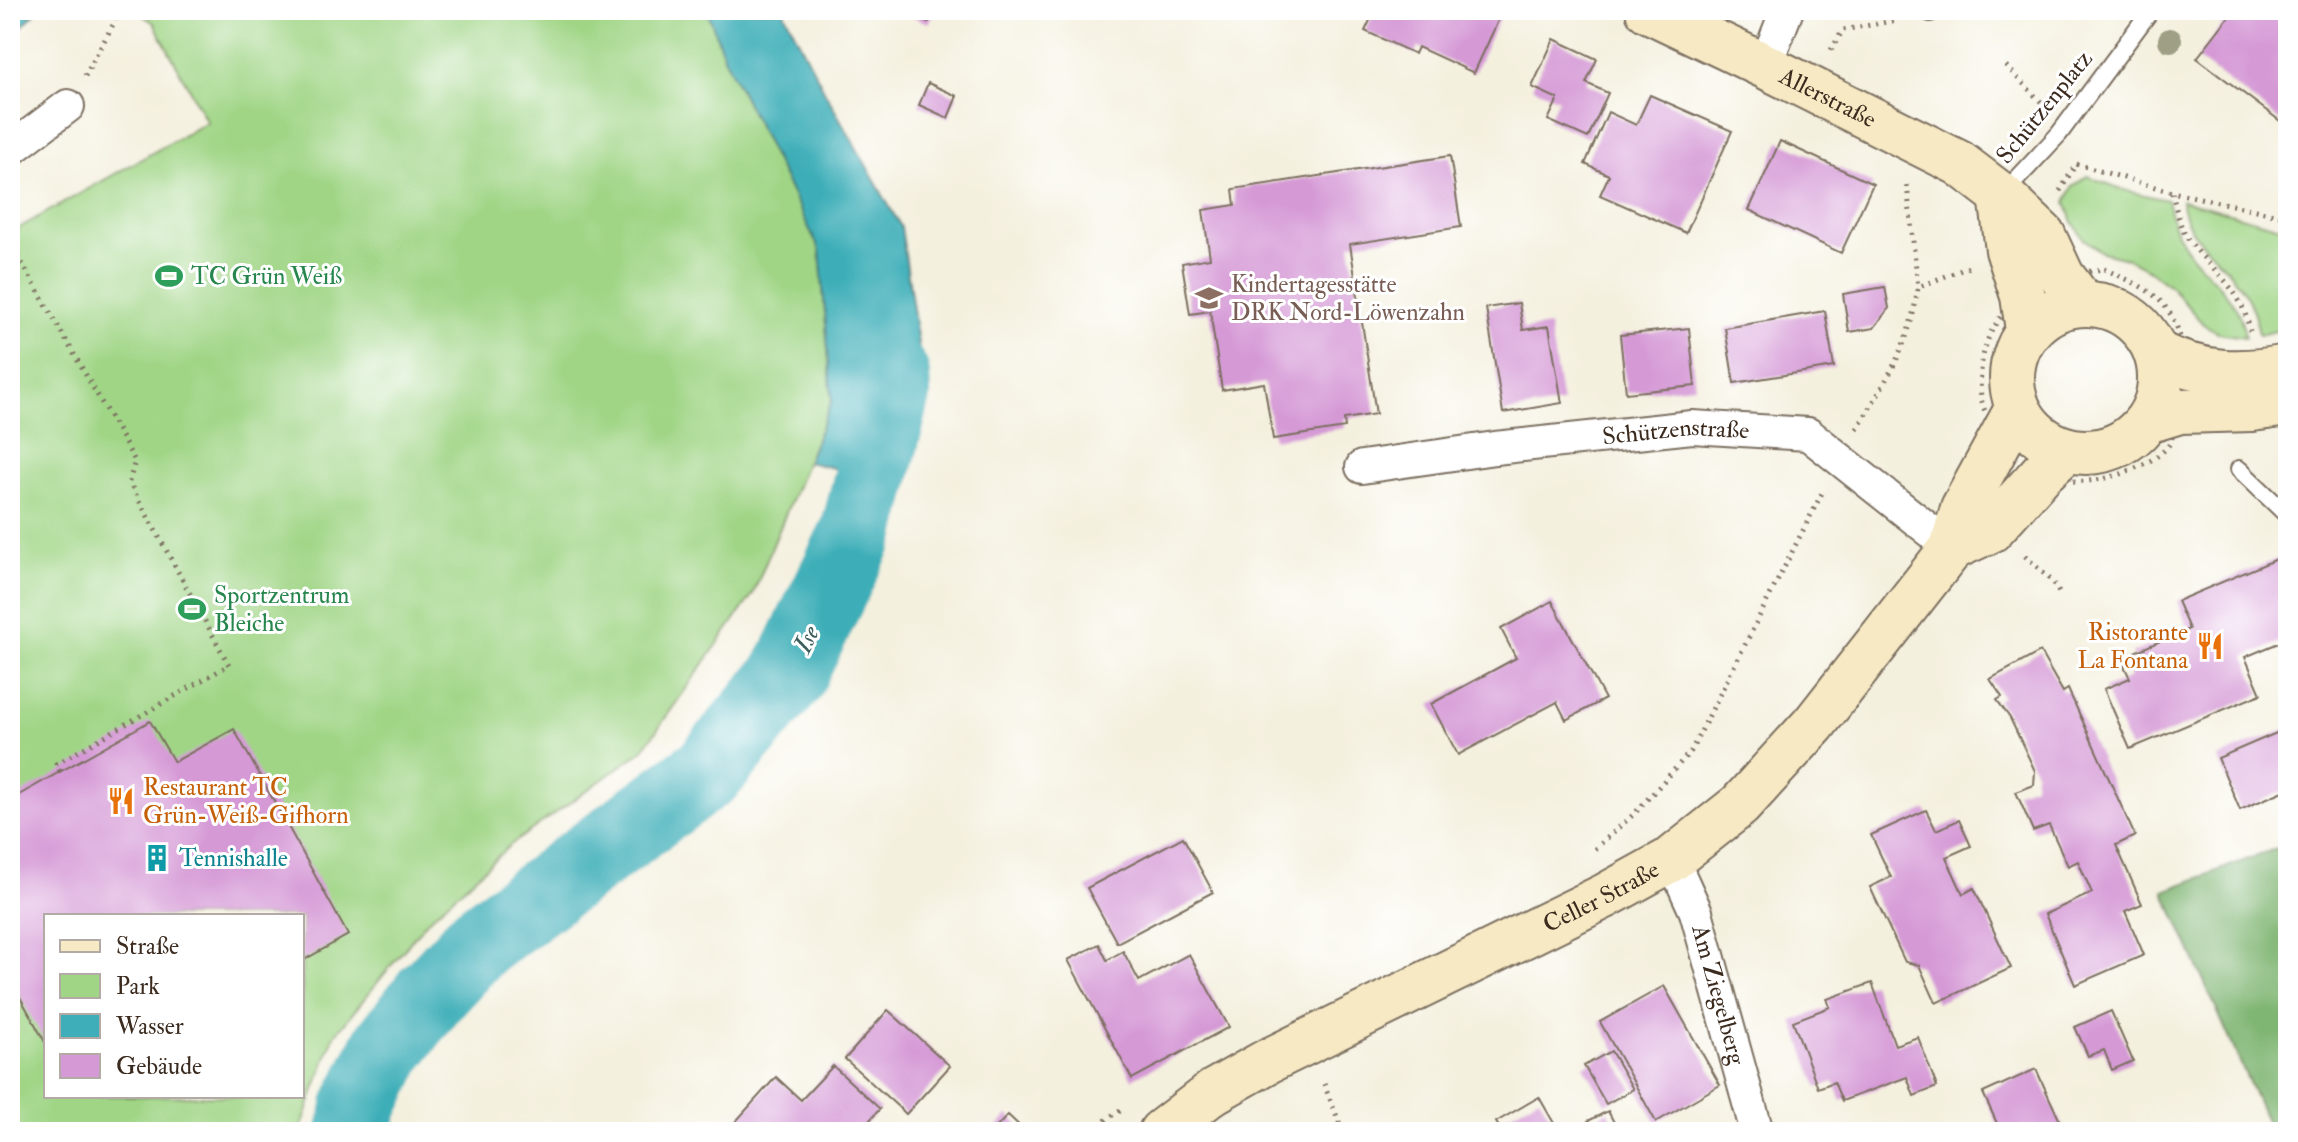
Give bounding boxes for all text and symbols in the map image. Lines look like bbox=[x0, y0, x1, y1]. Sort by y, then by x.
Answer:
street label: Schützenplatz bbox=[1989, 44, 2100, 170]
street label: Allerstraße bbox=[1773, 60, 1881, 135]
sports icon: TC Grün Weiß bbox=[154, 261, 184, 291]
place label: TC Grün Weiß bbox=[191, 261, 342, 292]
place label: Kindertagesstätte DRK Nord-Löwenzahn bbox=[1231, 269, 1465, 328]
school or university icon: Kindertagesstätte DRK Nord-Löwenzahn bbox=[1194, 283, 1224, 313]
street label: Schützenstraße bbox=[1601, 412, 1750, 452]
place label: Sportzentrum Bleiche bbox=[214, 580, 350, 639]
sports icon: Sportzentrum Bleiche bbox=[177, 594, 207, 624]
place label: Ristorante La Fontana bbox=[2078, 617, 2189, 676]
water label: Ise bbox=[786, 620, 827, 660]
restaurant icon: Ristorante La Fontana bbox=[2195, 631, 2225, 661]
place label: Restaurant TC Grün-Weiß-Gifhorn bbox=[143, 772, 349, 831]
restaurant icon: Restaurant TC Grün-Weiß-Gifhorn bbox=[106, 786, 136, 816]
building icon: Tennishalle bbox=[142, 843, 172, 873]
place label: Tennishalle bbox=[179, 843, 288, 874]
street label: Celler Straße bbox=[1538, 854, 1665, 940]
legend bbox=[44, 914, 304, 1098]
street label: Am Ziegelberg bbox=[1684, 921, 1753, 1069]
text: Straße bbox=[116, 931, 179, 962]
text: Park bbox=[116, 971, 160, 1002]
text: Wasser bbox=[115, 1011, 184, 1042]
text: Gebäude bbox=[116, 1051, 202, 1082]

